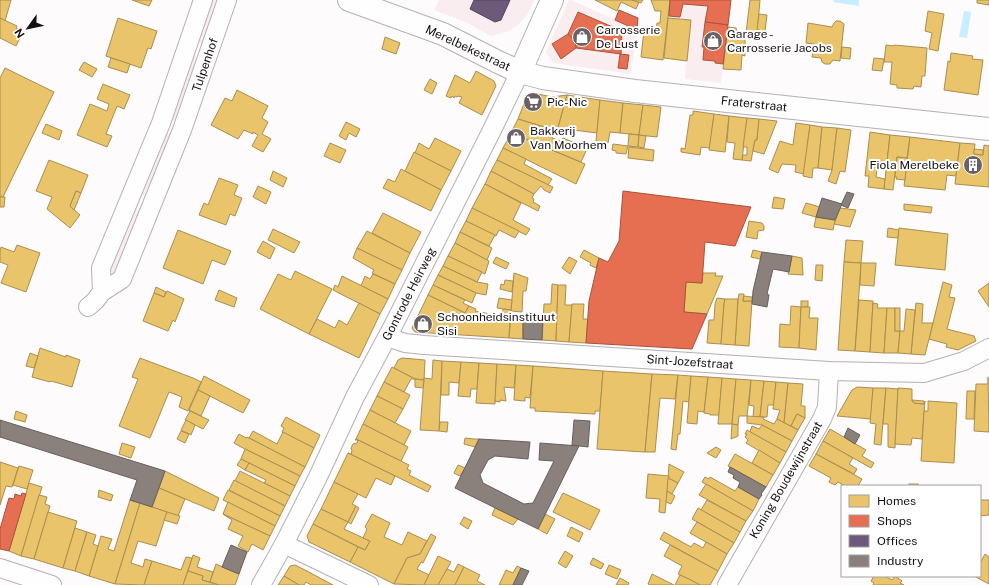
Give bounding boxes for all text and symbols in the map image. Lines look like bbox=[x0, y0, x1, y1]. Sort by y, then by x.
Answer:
north arrow bbox=[8, 8, 48, 48]
street label: Merelbekestraat bbox=[423, 22, 513, 74]
place label: Carrosserie De Lust bbox=[596, 23, 660, 51]
shop icon: Carrosserie De Lust bbox=[571, 26, 593, 48]
text: N bbox=[12, 27, 27, 40]
place label: Garage - Carrosserie Jacobs bbox=[727, 27, 832, 55]
shop icon: Garage - Carrosserie Jacobs bbox=[702, 30, 724, 52]
street label: Tulpenhof bbox=[189, 36, 221, 94]
supermarket icon: Pic-Nic bbox=[522, 91, 544, 113]
street label: Fraterstraat bbox=[720, 94, 788, 114]
place label: Pic-Nic bbox=[547, 95, 587, 109]
place label: Bakkerij Van Moorhem bbox=[530, 124, 607, 152]
shop icon: Bakkerij Van Moorhem bbox=[505, 127, 527, 149]
building icon: Fiola Merelbeke bbox=[962, 154, 984, 176]
place label: Fiola Merelbeke bbox=[869, 158, 959, 172]
street label: Gontrode Heirweg bbox=[380, 245, 438, 343]
place label: Schoonheidsinstituut Sisi bbox=[437, 310, 556, 338]
shop icon: Schoonheidsinstituut Sisi bbox=[412, 313, 434, 335]
street label: Sint-Jozefstraat bbox=[646, 352, 734, 372]
street label: Koning Boudewijnstraat bbox=[747, 419, 825, 541]
legend bbox=[841, 485, 981, 577]
text: Homes bbox=[877, 494, 916, 508]
text: Shops bbox=[877, 514, 912, 528]
text: Offices bbox=[877, 534, 917, 548]
text: Industry bbox=[877, 554, 924, 568]

